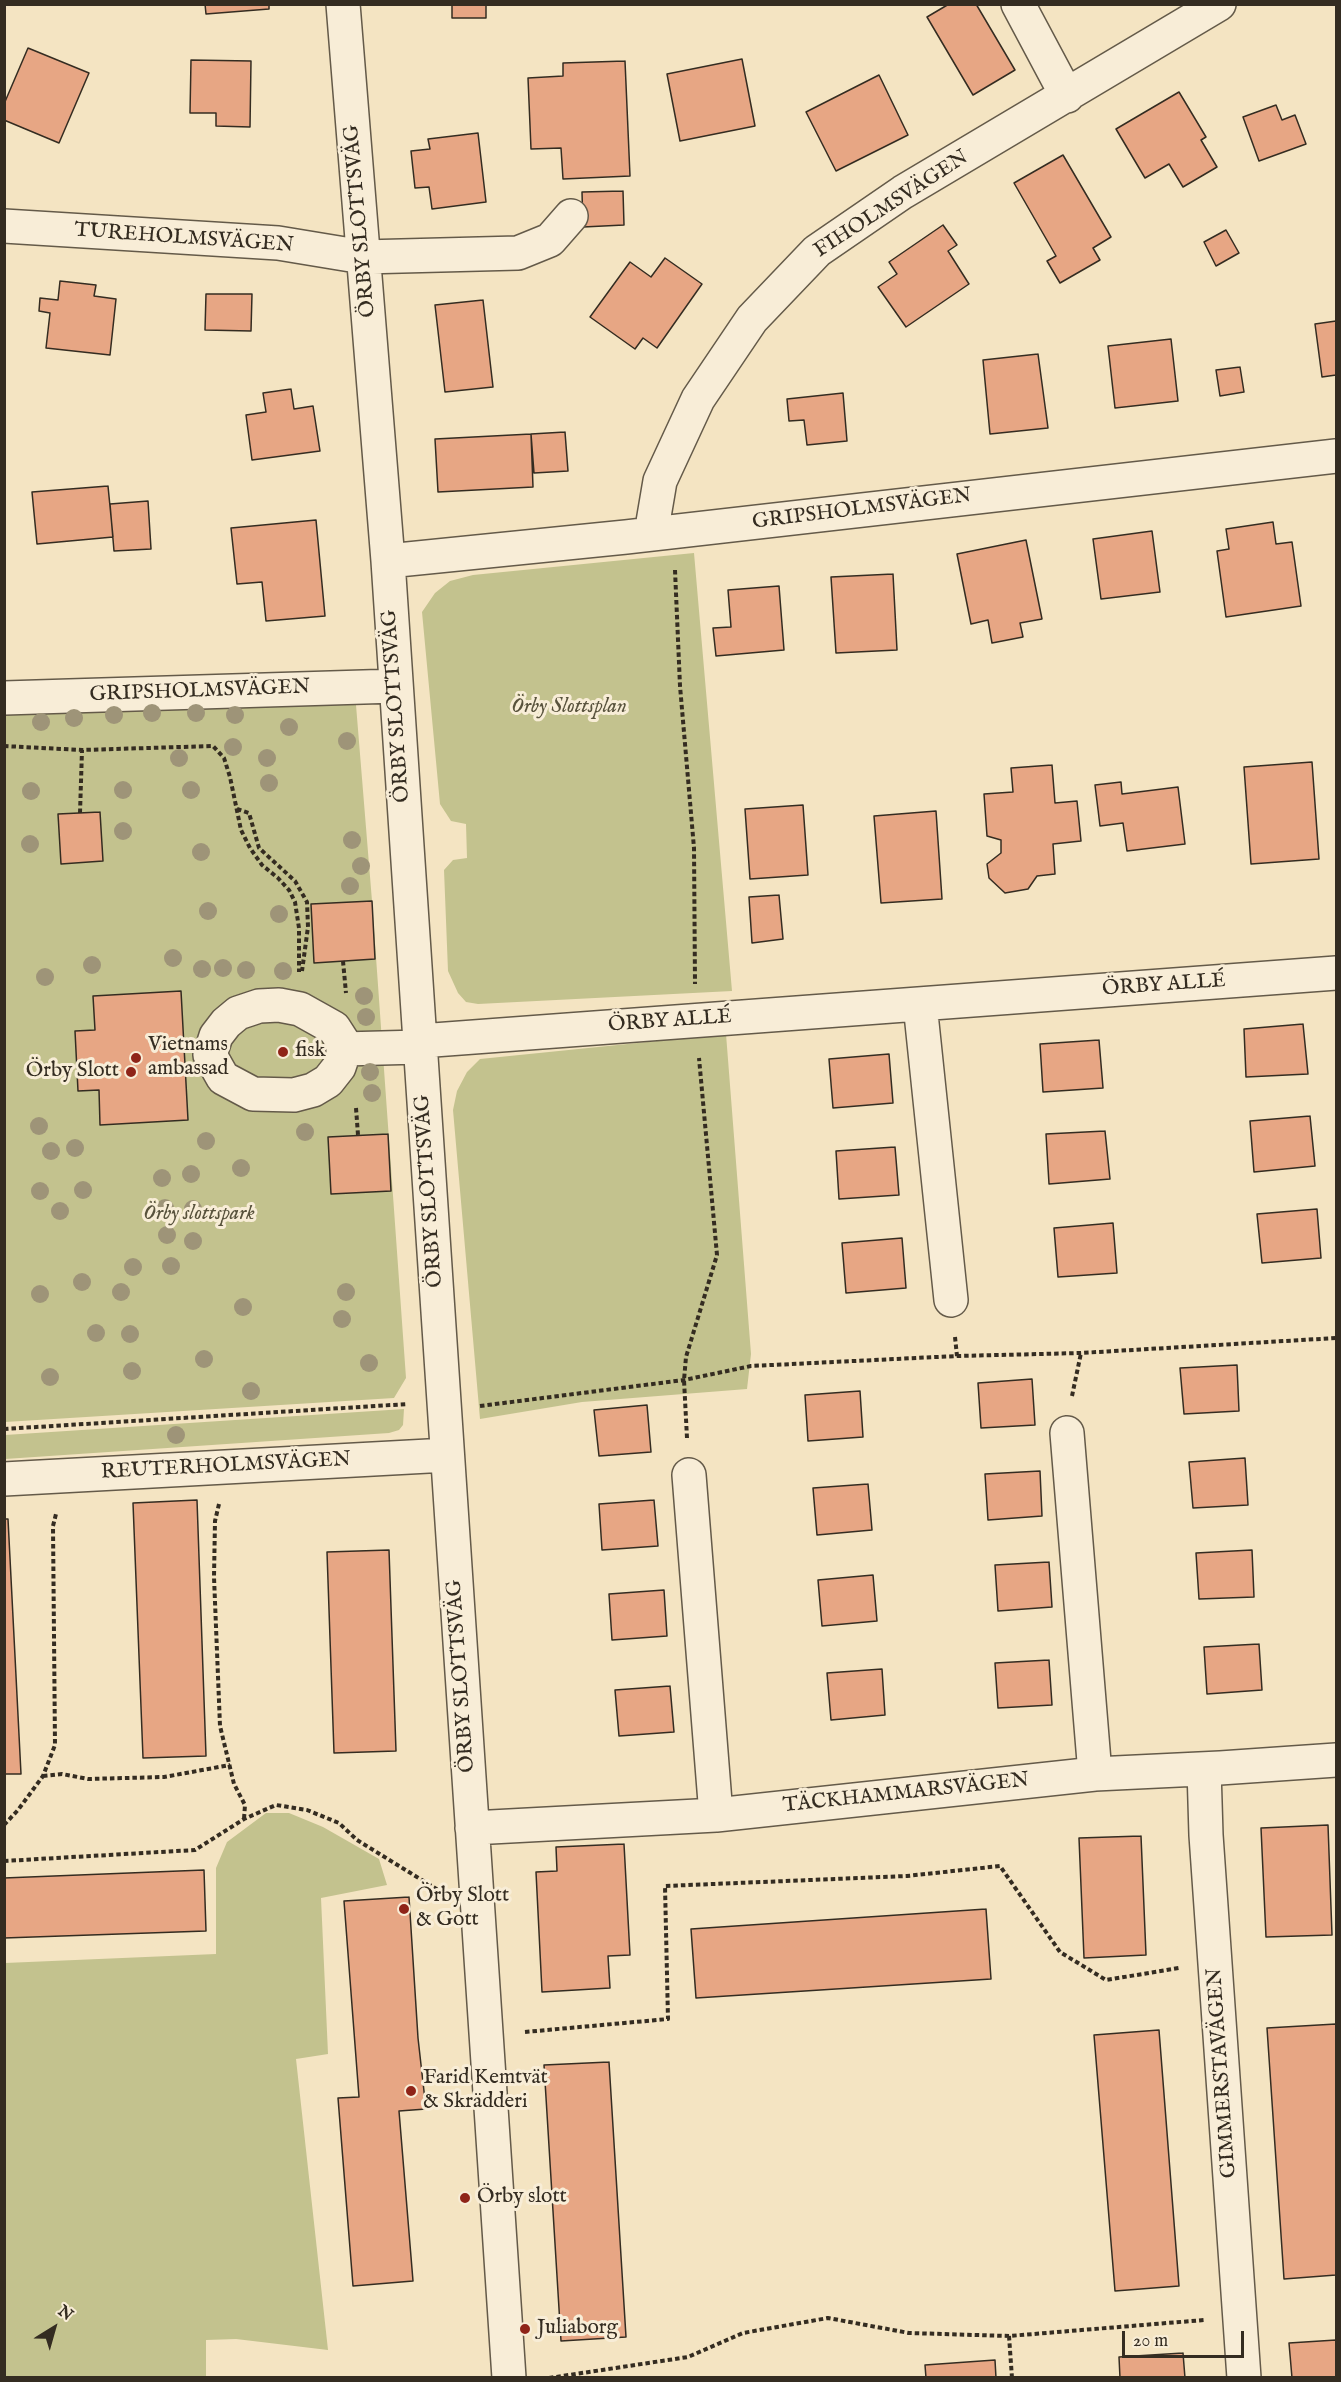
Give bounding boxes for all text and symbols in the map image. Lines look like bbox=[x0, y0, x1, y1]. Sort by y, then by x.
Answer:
street label: ÖRBY SLOTTSVÄG bbox=[340, 124, 382, 318]
street label: FIHOLMSVÄGEN bbox=[810, 146, 974, 264]
street label: TUREHOLMSVÄGEN bbox=[73, 219, 295, 259]
street label: GRIPSHOLMSVÄGEN bbox=[751, 484, 973, 536]
street label: ÖRBY SLOTTSVÄG bbox=[378, 609, 416, 803]
street label: GRIPSHOLMSVÄGEN bbox=[89, 676, 311, 708]
park label: Örby Slottsplan bbox=[511, 695, 627, 721]
street label: ÖRBY ALLÉ bbox=[1101, 969, 1227, 1003]
street label: ÖRBY ALLÉ bbox=[607, 1005, 733, 1039]
place label: Vietnams ambassad bbox=[148, 1033, 229, 1083]
place label: fisk bbox=[295, 1039, 326, 1065]
marker: fisk bbox=[276, 1045, 290, 1059]
marker: Vietnams ambassad bbox=[129, 1051, 143, 1065]
place label: Örby Slott bbox=[26, 1059, 119, 1085]
marker: Örby Slott bbox=[124, 1065, 138, 1079]
street label: ÖRBY SLOTTSVÄG bbox=[411, 1094, 449, 1288]
park label: Örby slottspark bbox=[143, 1202, 255, 1228]
street label: REUTERHOLMSVÄGEN bbox=[100, 1448, 352, 1486]
street label: ÖRBY SLOTTSVÄG bbox=[443, 1579, 481, 1773]
street label: TÄCKHAMMARSVÄGEN bbox=[782, 1769, 1030, 1819]
place label: Örby Slott & Gott bbox=[416, 1884, 509, 1934]
marker: Örby Slott & Gott bbox=[397, 1902, 411, 1916]
street label: GIMMERSTAVÄGEN bbox=[1203, 1967, 1243, 2179]
place label: Farid Kemtvät & Skrädderi bbox=[423, 2066, 548, 2116]
marker: Farid Kemtvät & Skrädderi bbox=[404, 2084, 418, 2098]
place label: Örby slott bbox=[477, 2185, 567, 2211]
marker: Örby slott bbox=[458, 2191, 472, 2205]
north arrow bbox=[24, 2298, 84, 2358]
text: N bbox=[53, 2301, 76, 2326]
place label: Juliaborg bbox=[537, 2316, 618, 2342]
scale bar bbox=[1125, 2319, 1246, 2357]
marker: Juliaborg bbox=[518, 2322, 532, 2336]
text: 20 m bbox=[1133, 2330, 1168, 2353]

